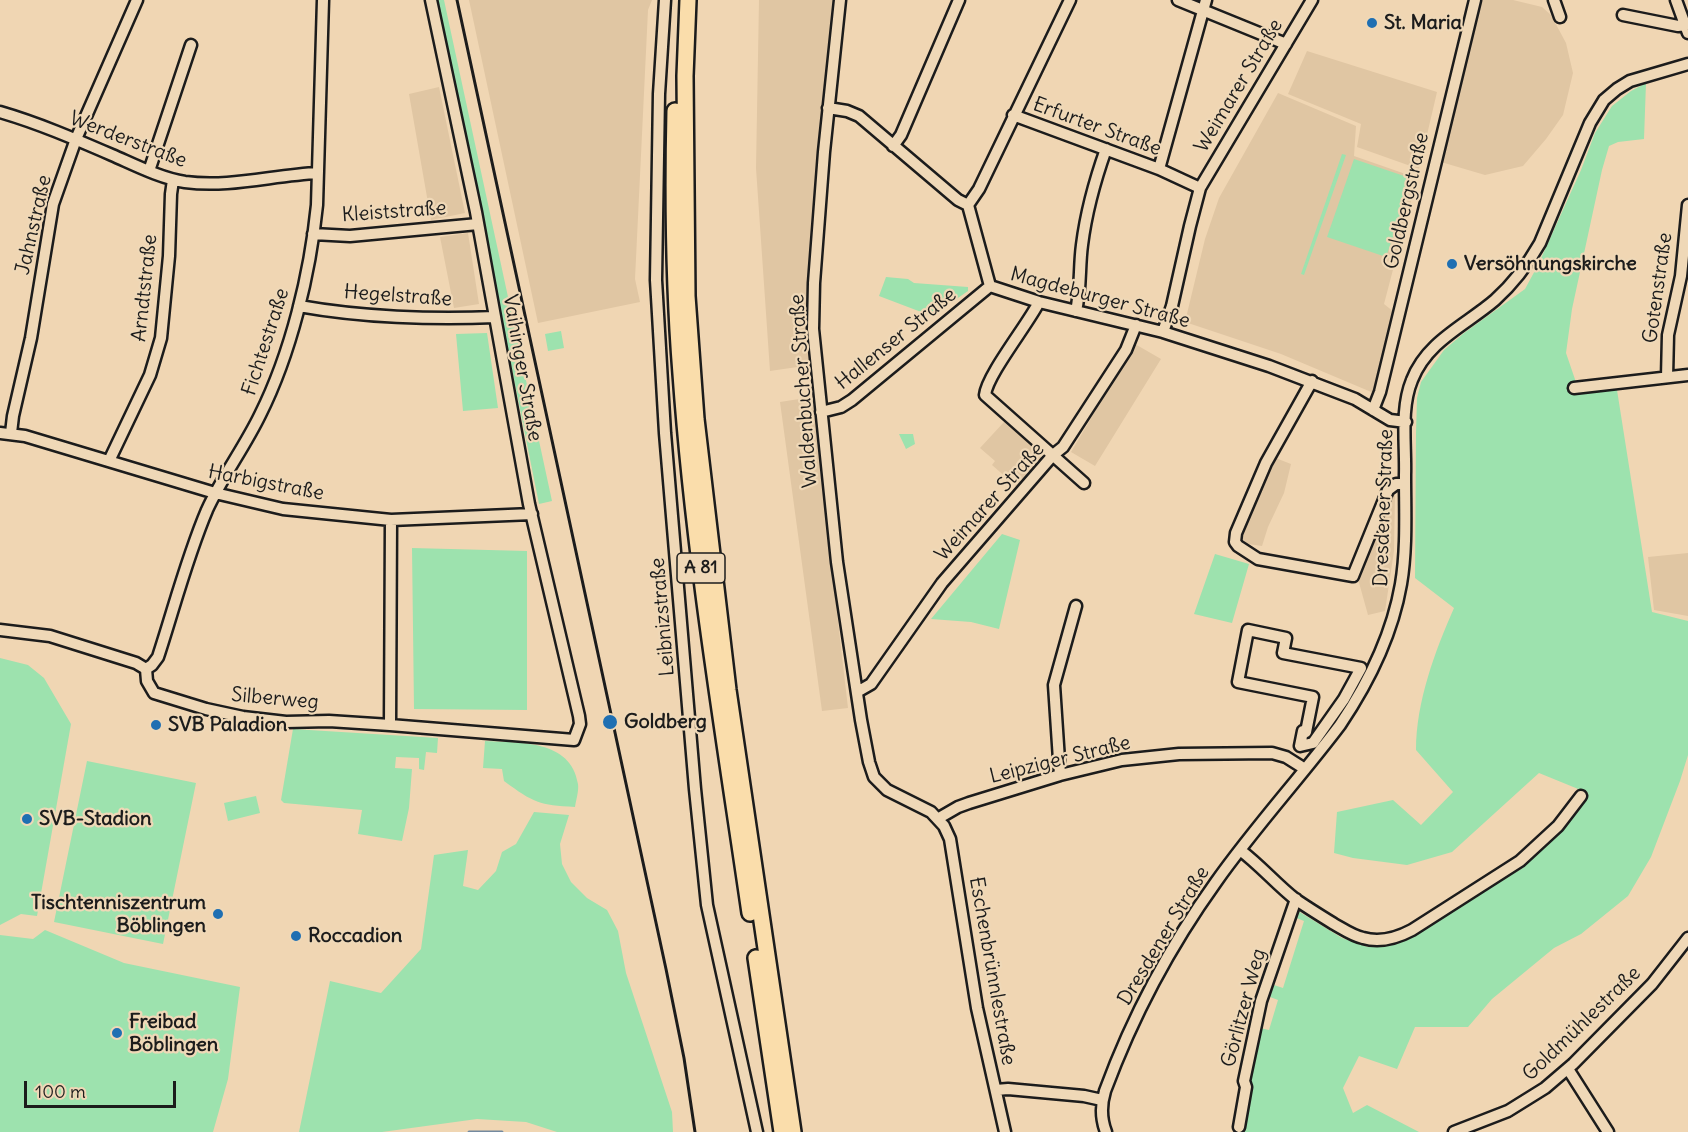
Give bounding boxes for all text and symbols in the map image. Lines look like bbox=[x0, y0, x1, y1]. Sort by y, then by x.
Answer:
place label: St. Maria bbox=[1384, 11, 1462, 35]
street label: Weimarer Straße bbox=[1190, 15, 1288, 157]
marker: St. Maria bbox=[1365, 16, 1379, 30]
street label: Erfurter Straße bbox=[1029, 93, 1165, 161]
street label: Werderstraße bbox=[66, 107, 190, 173]
street label: Goldbergstraße bbox=[1380, 130, 1434, 272]
street label: Jahnstraße bbox=[11, 173, 57, 277]
street label: Kleiststraße bbox=[341, 196, 447, 228]
street label: Gotenstraße bbox=[1638, 231, 1678, 345]
street label: Arndtstraße bbox=[127, 233, 163, 343]
place label: Versöhnungskirche bbox=[1464, 252, 1637, 276]
marker: Versöhnungskirche bbox=[1445, 257, 1459, 271]
street label: Magdeburger Straße bbox=[1008, 262, 1192, 334]
street label: Hegelstraße bbox=[343, 280, 453, 312]
street label: Hallenser Straße bbox=[831, 283, 961, 395]
street label: Fichtestraße bbox=[237, 285, 295, 399]
street label: Vaihinger Straße bbox=[497, 293, 547, 443]
street label: Waldenbucher Straße bbox=[785, 293, 823, 489]
street label: Dresdener Straße bbox=[1369, 429, 1399, 587]
street label: Weimarer Straße bbox=[930, 438, 1050, 566]
street label: Harbigstraße bbox=[206, 460, 326, 506]
road number: A 81 bbox=[677, 553, 725, 583]
street label: Leibnizstraße bbox=[646, 557, 680, 677]
street label: Silberweg bbox=[230, 683, 320, 715]
place label: Goldberg bbox=[624, 710, 707, 734]
place label: SVB Paladion bbox=[168, 713, 287, 737]
marker: Goldberg bbox=[601, 713, 619, 731]
marker: SVB Paladion bbox=[149, 718, 163, 732]
street label: Leipziger Straße bbox=[987, 731, 1133, 789]
place label: SVB-Stadion bbox=[39, 807, 152, 831]
marker: SVB-Stadion bbox=[20, 812, 34, 826]
street label: Dresdener Straße bbox=[1113, 862, 1215, 1010]
street label: Eschenbrünnlestraße bbox=[964, 875, 1020, 1067]
place label: Tischtenniszentrum Böblingen bbox=[31, 891, 206, 938]
marker: Tischtenniszentrum Böblingen bbox=[211, 907, 225, 921]
place label: Roccadion bbox=[308, 924, 402, 948]
marker: Roccadion bbox=[289, 929, 303, 943]
street label: Görlitzer Weg bbox=[1217, 946, 1271, 1070]
street label: Goldmühlestraße bbox=[1518, 962, 1646, 1086]
place label: Freibad Böblingen bbox=[129, 1010, 218, 1057]
marker: Freibad Böblingen bbox=[110, 1026, 124, 1040]
scale bar bbox=[27, 1069, 178, 1107]
text: 100 m bbox=[35, 1080, 86, 1103]

